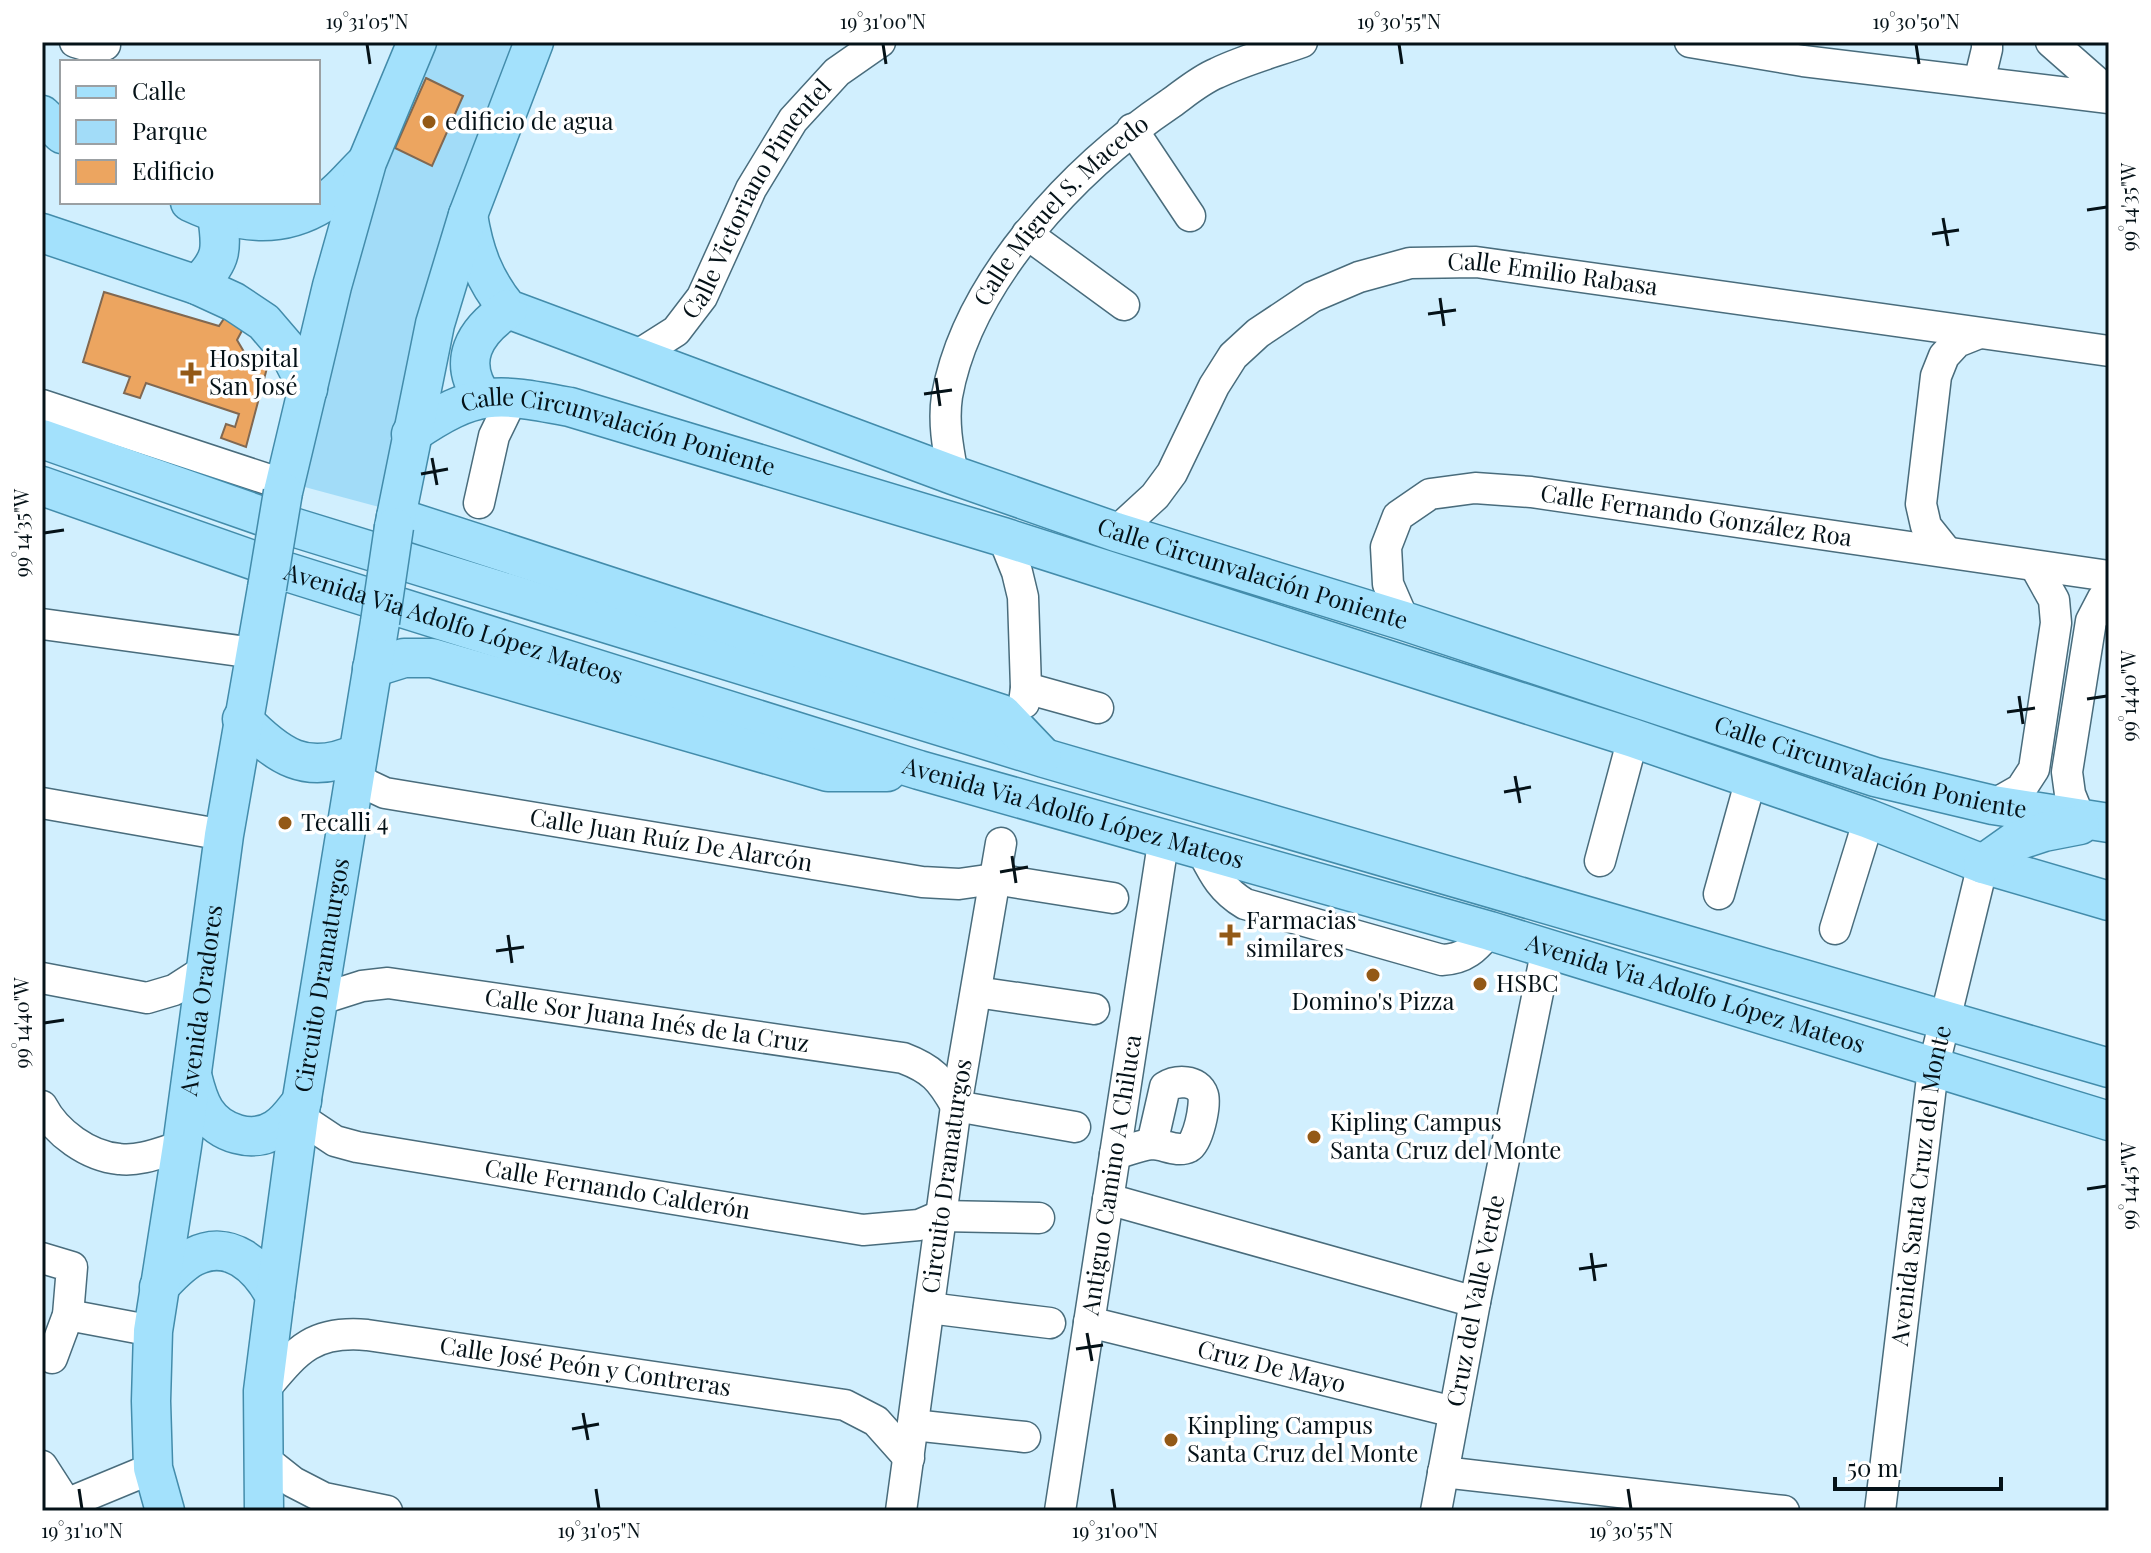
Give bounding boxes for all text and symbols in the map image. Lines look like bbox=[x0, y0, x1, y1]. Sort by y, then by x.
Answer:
text: 19°31'05"N bbox=[325, 7, 409, 34]
text: 19°31'00"N bbox=[840, 7, 926, 34]
text: 19°30'55"N bbox=[1357, 7, 1441, 34]
text: 19°30'50"N bbox=[1872, 7, 1960, 34]
legend bbox=[60, 60, 320, 204]
street label: Calle Victoriano Pimentel bbox=[673, 71, 837, 325]
text: Calle bbox=[132, 74, 186, 106]
place label: edificio de agua bbox=[445, 104, 613, 136]
street label: Calle Miguel S. Macedo bbox=[965, 107, 1154, 311]
marker: edificio de agua bbox=[420, 113, 438, 131]
text: Parque bbox=[132, 114, 208, 146]
text: Edificio bbox=[132, 154, 214, 186]
text: 99°14'35"W bbox=[2114, 162, 2141, 251]
street label: Calle Emilio Rabasa bbox=[1447, 244, 1660, 301]
place label: Hospital San José bbox=[209, 341, 299, 401]
marker: Hospital San José bbox=[180, 362, 202, 384]
street label: Calle Circunvalación Poniente bbox=[456, 379, 780, 482]
street label: Calle Fernando González Roa bbox=[1539, 476, 1854, 552]
text: 99°14'35"W bbox=[7, 488, 34, 577]
street label: Calle Circunvalación Poniente bbox=[1093, 509, 1412, 635]
street label: Avenida Via Adolfo López Mateos bbox=[280, 554, 627, 690]
text: 99°14'40"W bbox=[2114, 650, 2141, 742]
street label: Calle Circunvalación Poniente bbox=[1711, 707, 2029, 824]
street label: Avenida Via Adolfo López Mateos bbox=[898, 748, 1248, 875]
street label: Calle Juan Ruíz De Alarcón bbox=[528, 799, 815, 878]
place label: Tecalli 4 bbox=[301, 805, 389, 837]
marker: Tecalli 4 bbox=[276, 814, 294, 832]
street label: Circuito Dramaturgos bbox=[285, 855, 355, 1094]
street label: Avenida Oradores bbox=[171, 903, 228, 1099]
place label: Farmacias similares bbox=[1246, 903, 1357, 963]
street label: Avenida Via Adolfo López Mateos bbox=[1522, 925, 1869, 1059]
marker: Farmacias similares bbox=[1221, 926, 1239, 944]
marker: Domino's Pizza bbox=[1364, 966, 1382, 984]
place label: HSBC bbox=[1496, 966, 1559, 998]
marker: HSBC bbox=[1471, 975, 1489, 993]
text: 99°14'40"W bbox=[7, 977, 34, 1069]
street label: Calle Sor Juana Inés de la Cruz bbox=[483, 979, 812, 1058]
place label: Domino's Pizza bbox=[1291, 984, 1455, 1016]
street label: Avenida Santa Cruz del Monte bbox=[1882, 1021, 1957, 1349]
street label: Antiguo Camino A Chiluca bbox=[1072, 1032, 1147, 1318]
street label: Circuito Dramaturgos bbox=[913, 1056, 978, 1295]
place label: Kipling Campus Santa Cruz del Monte bbox=[1330, 1105, 1561, 1165]
marker: Kipling Campus Santa Cruz del Monte bbox=[1305, 1128, 1323, 1146]
text: 99°14'45"W bbox=[2114, 1141, 2141, 1230]
street label: Calle Fernando Calderón bbox=[483, 1150, 753, 1225]
street label: Cruz del Valle Verde bbox=[1438, 1192, 1510, 1409]
street label: Calle José Peón y Contreras bbox=[438, 1328, 734, 1402]
street label: Cruz De Mayo bbox=[1195, 1331, 1350, 1399]
place label: Kinpling Campus Santa Cruz del Monte bbox=[1187, 1408, 1418, 1468]
marker: Kinpling Campus Santa Cruz del Monte bbox=[1162, 1431, 1180, 1449]
scale bar bbox=[1835, 1441, 2001, 1491]
text: 50 m bbox=[1847, 1451, 1899, 1483]
text: 19°31'10"N bbox=[41, 1516, 123, 1543]
text: 19°31'05"N bbox=[557, 1516, 641, 1543]
text: 19°31'00"N bbox=[1072, 1516, 1158, 1543]
text: 19°30'55"N bbox=[1589, 1516, 1673, 1543]

